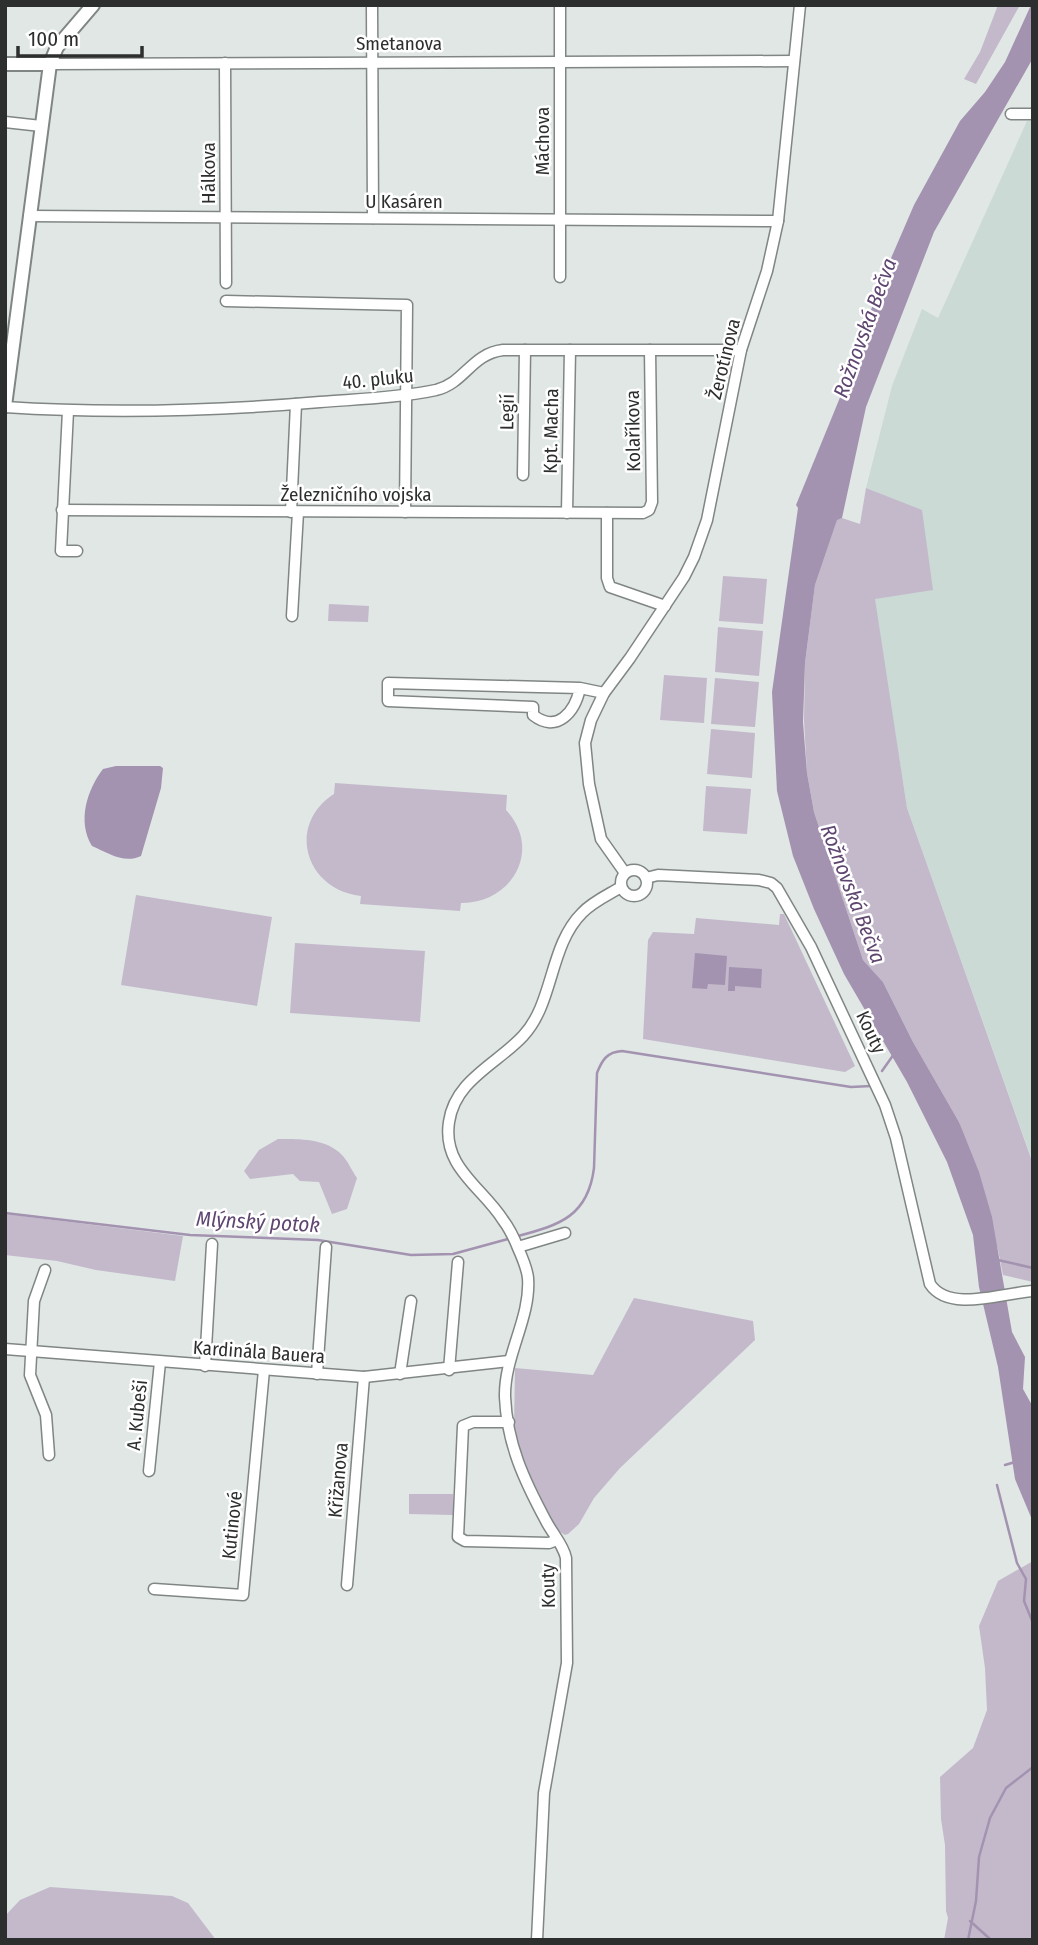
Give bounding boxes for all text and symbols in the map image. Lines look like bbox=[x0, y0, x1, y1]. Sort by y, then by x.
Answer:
scale bar bbox=[18, 14, 142, 58]
text: 100 m bbox=[28, 26, 79, 52]
street label: Smetanova bbox=[356, 32, 442, 55]
street label: Máchova bbox=[531, 107, 554, 175]
street label: Hálkova bbox=[197, 142, 220, 204]
street label: U Kasáren bbox=[365, 190, 443, 213]
water label: Rožnovská Bečva bbox=[828, 255, 902, 401]
street label: Žerotínova bbox=[703, 316, 745, 402]
street label: 40. pluku bbox=[341, 364, 415, 394]
street label: Kpt. Macha bbox=[539, 388, 563, 474]
street label: Kolaříkova bbox=[621, 390, 645, 472]
street label: Legií bbox=[495, 394, 519, 430]
street label: Železničního vojska bbox=[280, 483, 432, 506]
water label: Rožnovská Bečva bbox=[815, 821, 891, 967]
street label: Kouty bbox=[851, 1007, 891, 1057]
water label: Mlýnský potok bbox=[196, 1206, 320, 1238]
street label: Kardinála Bauera bbox=[192, 1336, 326, 1368]
street label: A. Kubeši bbox=[122, 1379, 152, 1451]
street label: Křižanova bbox=[323, 1441, 353, 1519]
street label: Kutinové bbox=[217, 1490, 247, 1560]
street label: Kouty bbox=[536, 1563, 560, 1608]

